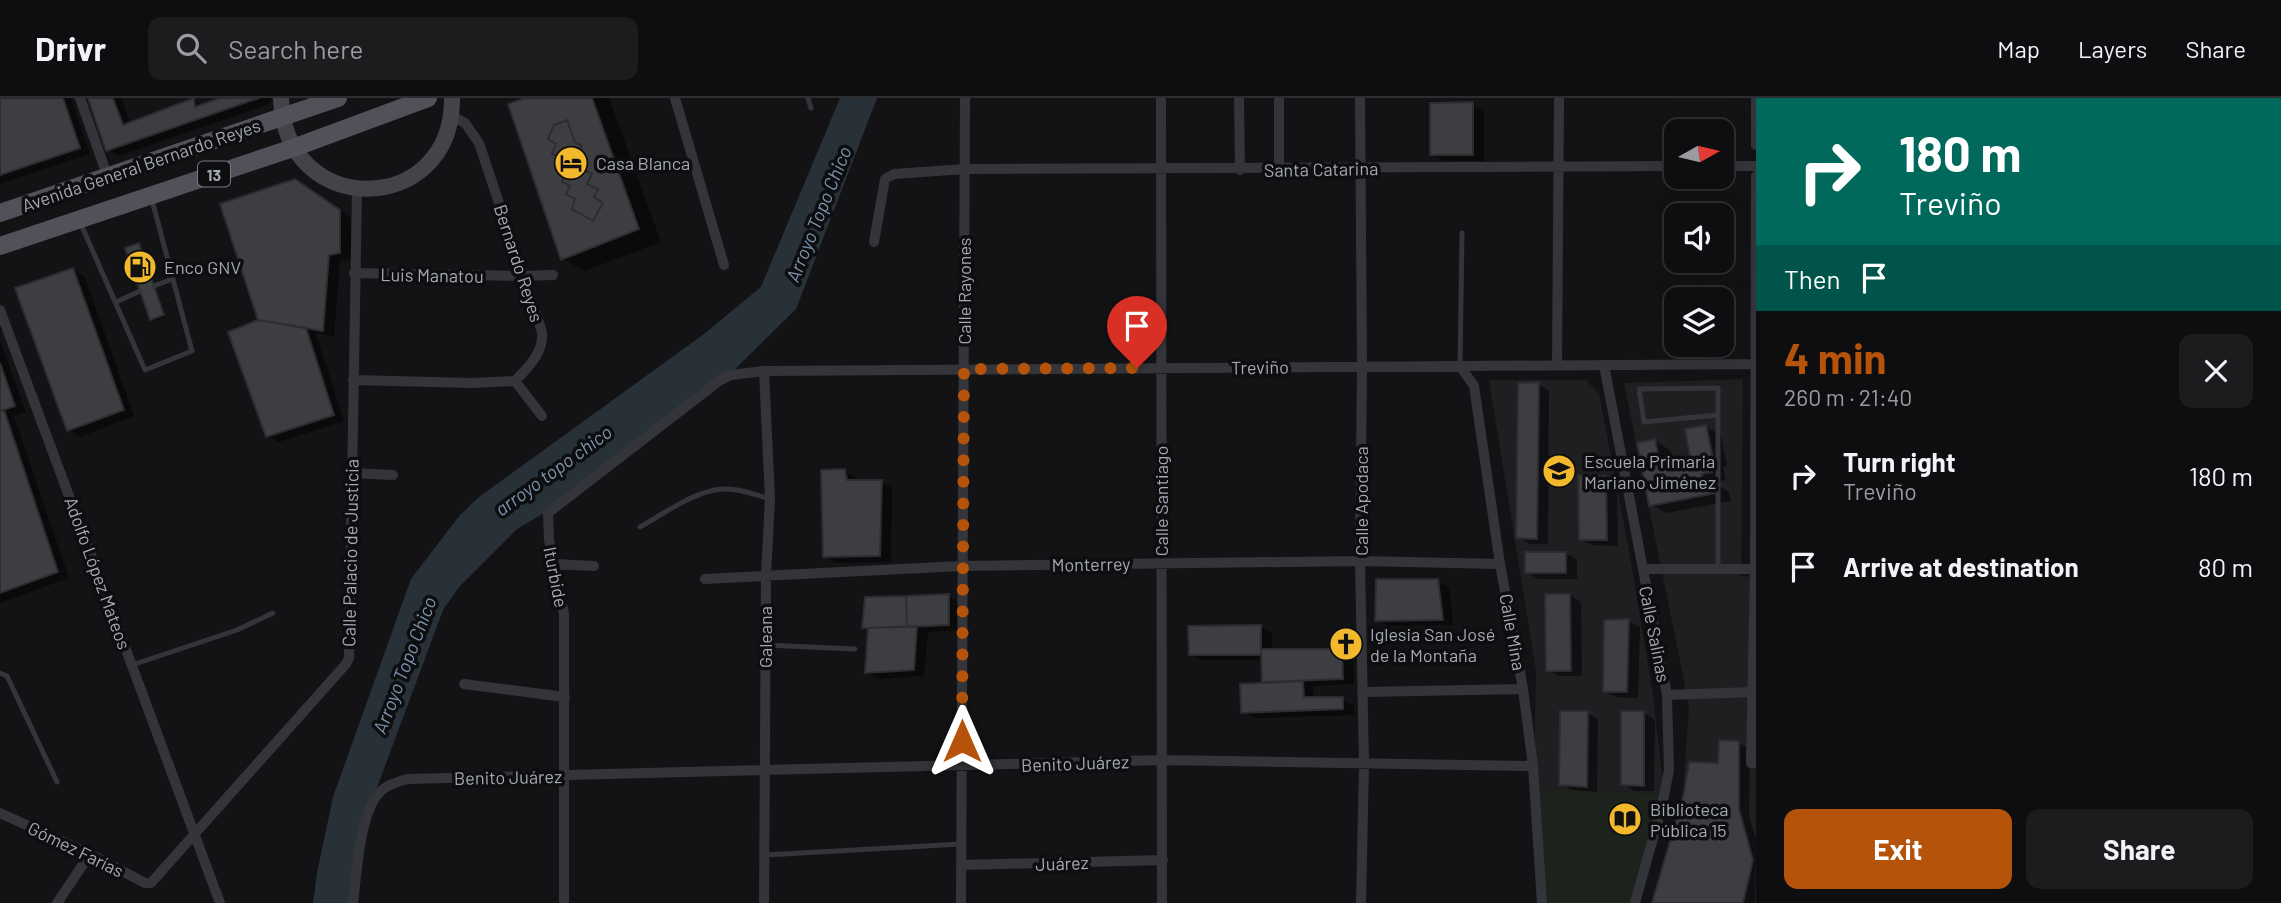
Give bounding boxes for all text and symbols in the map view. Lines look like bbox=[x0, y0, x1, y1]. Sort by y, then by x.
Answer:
search box bbox=[148, 17, 638, 80]
text: Drivr bbox=[35, 28, 106, 68]
icon: search bbox=[172, 29, 210, 67]
text: Search here bbox=[228, 33, 363, 64]
text: Map bbox=[1997, 34, 2040, 63]
text: Layers bbox=[2078, 34, 2147, 63]
text: Share bbox=[2185, 34, 2246, 63]
street label: Avenida General Bernardo Reyes bbox=[19, 114, 263, 216]
north arrow bbox=[1664, 119, 1734, 189]
map controls bbox=[1664, 119, 1734, 357]
text: 180 m bbox=[1899, 123, 2022, 182]
icon: right bbox=[1784, 126, 1875, 217]
water label: Arroyo Topo Chico bbox=[780, 143, 856, 285]
hotel icon: Casa Blanca bbox=[552, 144, 590, 182]
place label: Casa Blanca bbox=[596, 152, 690, 174]
street label: Santa Catarina bbox=[1264, 157, 1378, 181]
road number: 13 bbox=[198, 162, 230, 186]
text: Treviño bbox=[1899, 183, 2002, 221]
street label: Bernardo Reyes bbox=[490, 201, 548, 325]
button: sound bbox=[1664, 203, 1734, 273]
street label: Calle Rayones bbox=[953, 237, 975, 345]
fuel station icon: Enco GNV bbox=[121, 248, 159, 286]
place label: Enco GNV bbox=[164, 256, 241, 278]
icon: arrive bbox=[1855, 259, 1893, 297]
street label: Luis Manatou bbox=[380, 263, 484, 287]
text: Then bbox=[1784, 263, 1841, 294]
button: layers bbox=[1664, 287, 1734, 357]
pin bbox=[1107, 296, 1167, 368]
icon: arrive bbox=[1118, 307, 1156, 345]
text: 4 min bbox=[1784, 332, 1887, 382]
button: close bbox=[2179, 334, 2253, 408]
street label: Treviño bbox=[1231, 355, 1289, 379]
text: 260 m · 21:40 bbox=[1784, 383, 1912, 411]
water label: arroyo topo chico bbox=[490, 420, 616, 520]
street label: Calle Santiago bbox=[1150, 446, 1172, 556]
street label: Calle Apodaca bbox=[1350, 446, 1372, 556]
text: Turn right bbox=[1843, 446, 1956, 477]
place label: Escuela Primaria Mariano Jiménez bbox=[1584, 450, 1716, 493]
school or university icon: Escuela Primaria Mariano Jiménez bbox=[1540, 452, 1578, 490]
icon: right bbox=[1784, 457, 1822, 495]
street label: Calle Palacio de Justicia bbox=[337, 459, 363, 647]
text: 180 m bbox=[2189, 460, 2253, 491]
text: Treviño bbox=[1843, 477, 1917, 505]
street label: Adolfo López Mateos bbox=[60, 494, 136, 652]
street label: Iturbide bbox=[539, 545, 573, 609]
icon: arrive bbox=[1784, 548, 1822, 586]
text: Arrive at destination bbox=[1843, 551, 2079, 582]
text: 80 m bbox=[2198, 551, 2253, 582]
street label: Monterrey bbox=[1051, 552, 1131, 576]
street label: Calle Salinas bbox=[1635, 584, 1675, 684]
street label: Calle Mina bbox=[1495, 592, 1531, 672]
water label: Arroyo Topo Chico bbox=[367, 593, 441, 737]
street label: Galeana bbox=[754, 606, 776, 668]
place label: Iglesia San José de la Montaña bbox=[1370, 623, 1495, 666]
church icon: Iglesia San José de la Montaña bbox=[1327, 625, 1365, 663]
position arrow bbox=[925, 704, 999, 778]
street label: Benito Juárez bbox=[1021, 750, 1129, 776]
street label: Benito Juárez bbox=[454, 765, 562, 789]
place label: Biblioteca Pública 15 bbox=[1650, 798, 1729, 841]
library icon: Biblioteca Pública 15 bbox=[1606, 800, 1644, 838]
button: Exit bbox=[1784, 809, 2012, 889]
button: Share bbox=[2026, 809, 2253, 889]
street label: Gómez Farías bbox=[25, 816, 127, 882]
street label: Juárez bbox=[1035, 851, 1089, 875]

